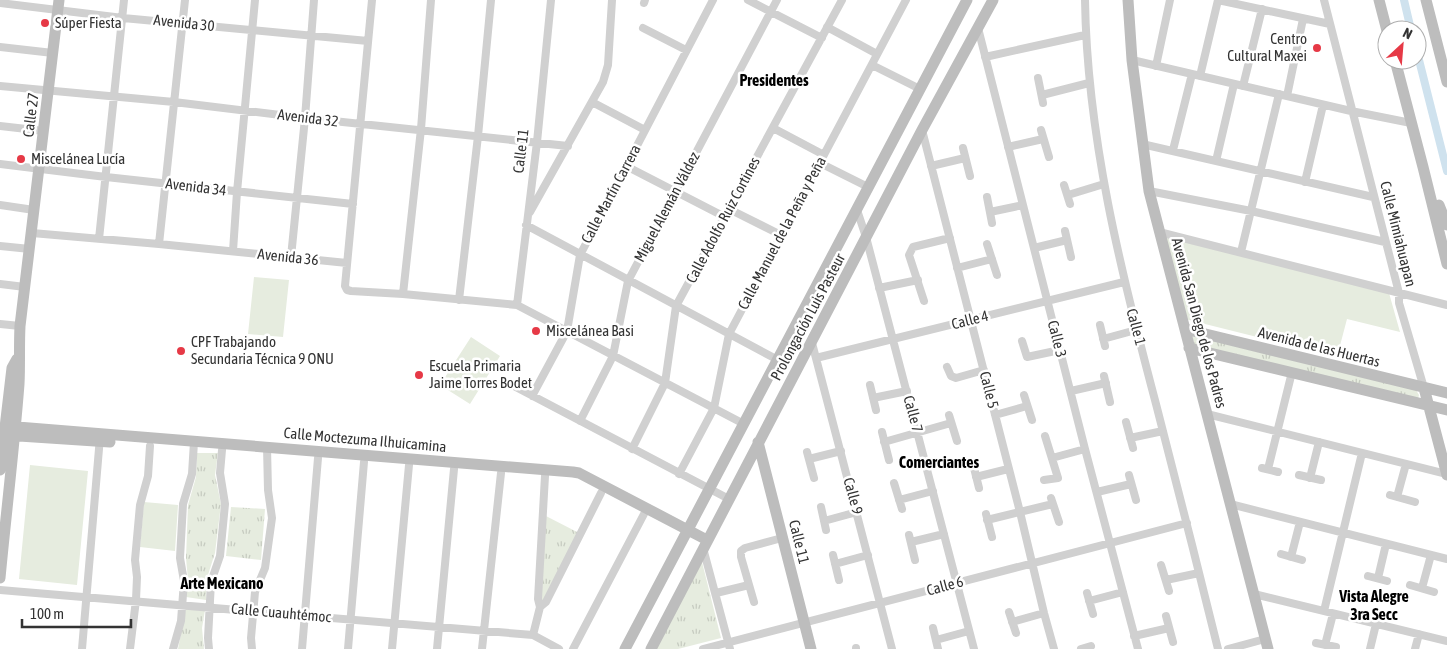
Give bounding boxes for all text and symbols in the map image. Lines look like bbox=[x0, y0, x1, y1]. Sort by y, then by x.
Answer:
street label: Avenida 30 bbox=[153, 11, 215, 34]
place label: Súper Fiesta bbox=[55, 14, 122, 31]
marker: Súper Fiesta bbox=[39, 17, 51, 29]
north arrow bbox=[1377, 20, 1427, 70]
text: N bbox=[1400, 24, 1415, 42]
place label: Centro Cultural Maxei bbox=[1227, 30, 1307, 64]
marker: Centro Cultural Maxei bbox=[1311, 42, 1323, 54]
district label: Presidentes bbox=[739, 71, 809, 89]
street label: Calle 27 bbox=[19, 92, 42, 138]
street label: Avenida 32 bbox=[277, 105, 339, 130]
street label: Calle 11 bbox=[509, 128, 532, 174]
street label: Calle Martín Carrera bbox=[577, 142, 644, 246]
street label: Miguel Alemán Váldez bbox=[630, 148, 703, 265]
place label: Miscelánea Lucía bbox=[31, 150, 125, 167]
marker: Miscelánea Lucía bbox=[15, 153, 27, 165]
street label: Calle Manuel de la Peña y Peña bbox=[734, 153, 829, 312]
street label: Calle Adolfo Ruiz Cortines bbox=[682, 154, 763, 286]
street label: Avenida 34 bbox=[165, 174, 227, 199]
street label: Calle Mimiahuapan bbox=[1377, 179, 1420, 288]
street label: Avenida San Diego de los Padres bbox=[1169, 236, 1230, 410]
street label: Avenida 36 bbox=[257, 245, 319, 268]
street label: Prolongación Luis Pasteur bbox=[767, 250, 848, 383]
street label: Calle 4 bbox=[950, 307, 990, 332]
street label: Calle 1 bbox=[1123, 307, 1150, 347]
street label: Calle 3 bbox=[1045, 319, 1070, 359]
place label: Miscelánea Basi bbox=[546, 322, 634, 339]
street label: Avenida de las Huertas bbox=[1256, 323, 1382, 370]
marker: Miscelánea Basi bbox=[530, 325, 542, 337]
place label: CPF Trabajando Secundaria Técnica 9 ONU bbox=[191, 333, 334, 367]
marker: CPF Trabajando Secundaria Técnica 9 ONU bbox=[175, 345, 187, 357]
place label: Escuela Primaria Jaime Torres Bodet bbox=[429, 357, 532, 391]
marker: Escuela Primaria Jaime Torres Bodet bbox=[413, 369, 425, 381]
street label: Calle 5 bbox=[977, 370, 1002, 410]
street label: Calle 7 bbox=[900, 394, 927, 434]
street label: Calle Moctezuma Ilhuicamina bbox=[283, 424, 447, 455]
district label: Comerciantes bbox=[899, 453, 980, 471]
street label: Calle 9 bbox=[840, 476, 867, 516]
street label: Calle 11 bbox=[786, 518, 813, 566]
street label: Calle 6 bbox=[925, 572, 965, 599]
district label: Arte Mexicano bbox=[180, 574, 264, 592]
district label: Vista Alegre 3ra Secc bbox=[1338, 587, 1409, 623]
scale bar bbox=[22, 596, 131, 628]
street label: Calle Cuauhtémoc bbox=[230, 600, 332, 625]
text: 100 m bbox=[30, 605, 64, 622]

